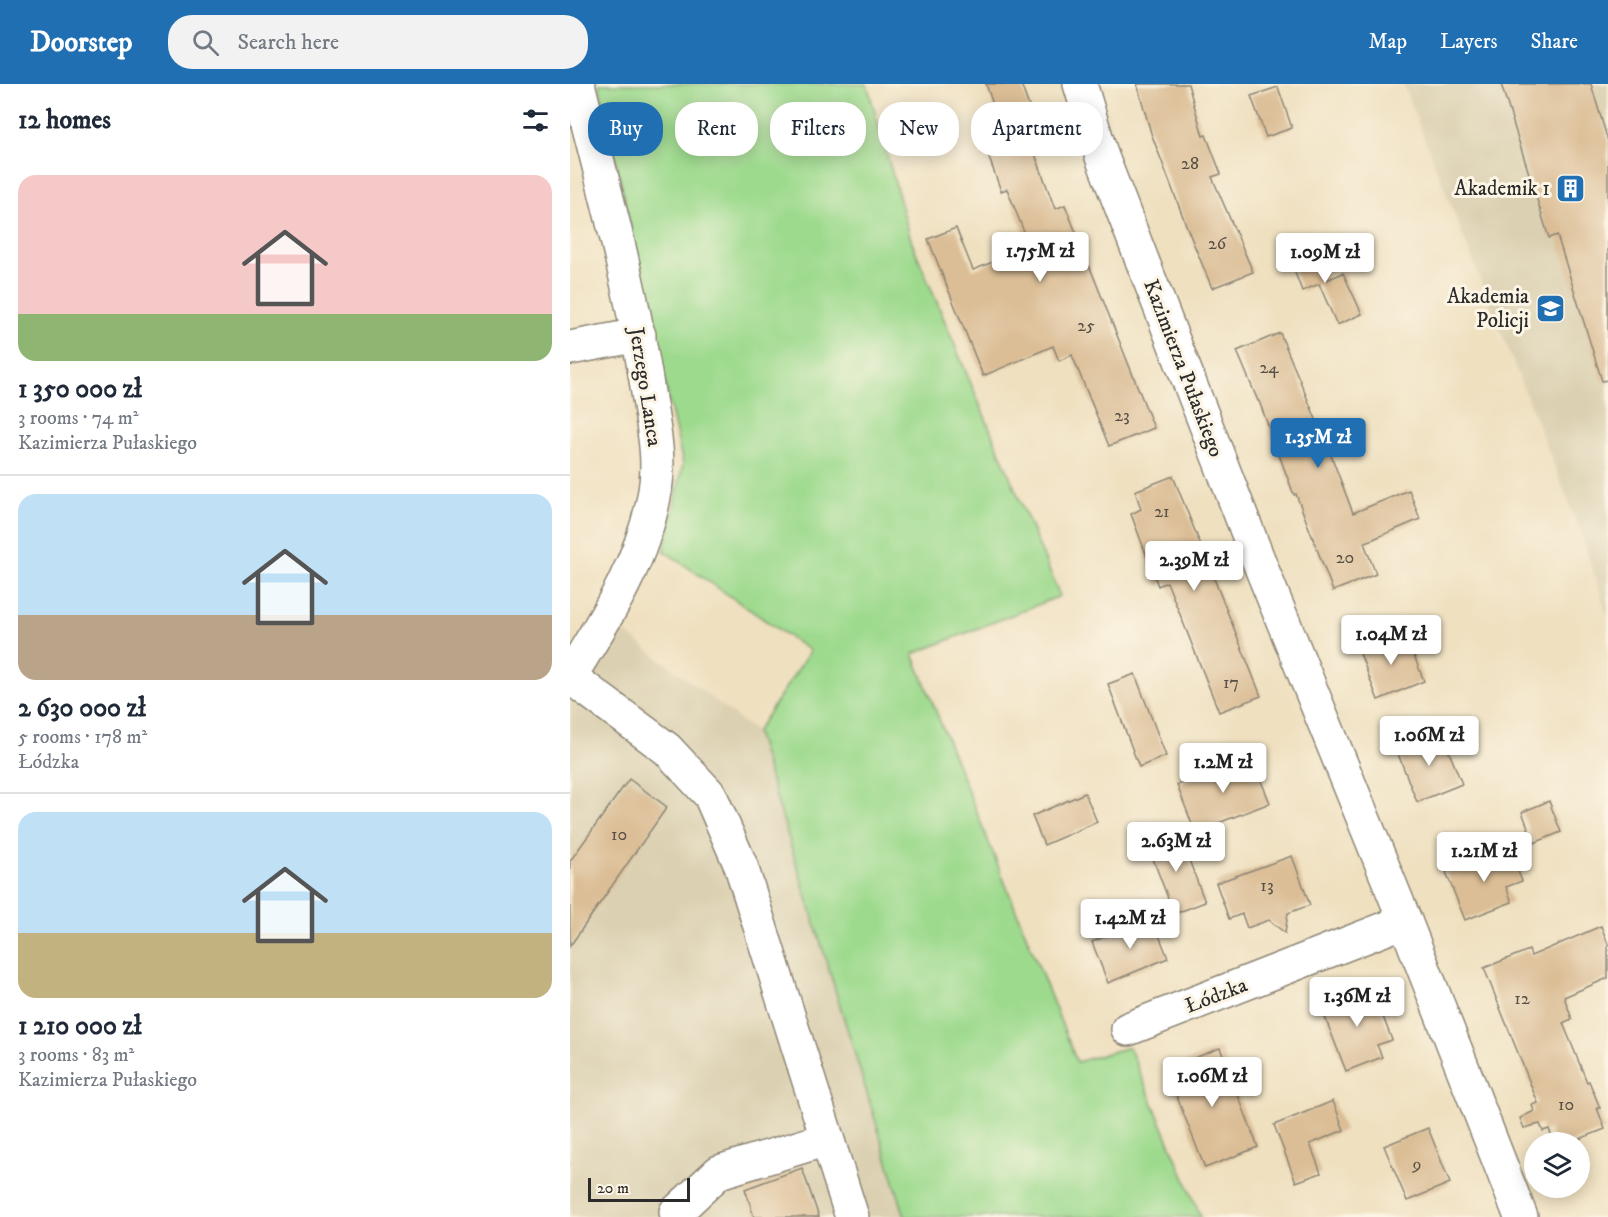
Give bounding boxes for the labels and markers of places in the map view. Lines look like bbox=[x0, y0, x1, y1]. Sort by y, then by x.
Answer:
building icon: Akademik 1 bbox=[1555, 172, 1587, 204]
place label: Akademik 1 bbox=[1454, 176, 1550, 202]
pin: 1.75M zł bbox=[978, 232, 1102, 283]
pin: 1.09M zł bbox=[1263, 233, 1387, 284]
place label: Akademia Policji bbox=[1447, 284, 1529, 334]
school or university icon: Akademia Policji bbox=[1534, 292, 1566, 324]
pin: 1.35M zł bbox=[1256, 418, 1380, 469]
pin: 2.39M zł bbox=[1132, 541, 1256, 592]
pin: 1.04M zł bbox=[1329, 615, 1453, 666]
pin: 1.06M zł bbox=[1367, 716, 1491, 767]
pin: 1.2M zł bbox=[1168, 743, 1278, 794]
pin: 2.63M zł bbox=[1114, 822, 1238, 873]
pin: 1.21M zł bbox=[1422, 832, 1546, 883]
pin: 1.42M zł bbox=[1068, 899, 1192, 950]
pin: 1.36M zł bbox=[1295, 977, 1419, 1028]
pin: 1.06M zł bbox=[1150, 1057, 1274, 1108]

